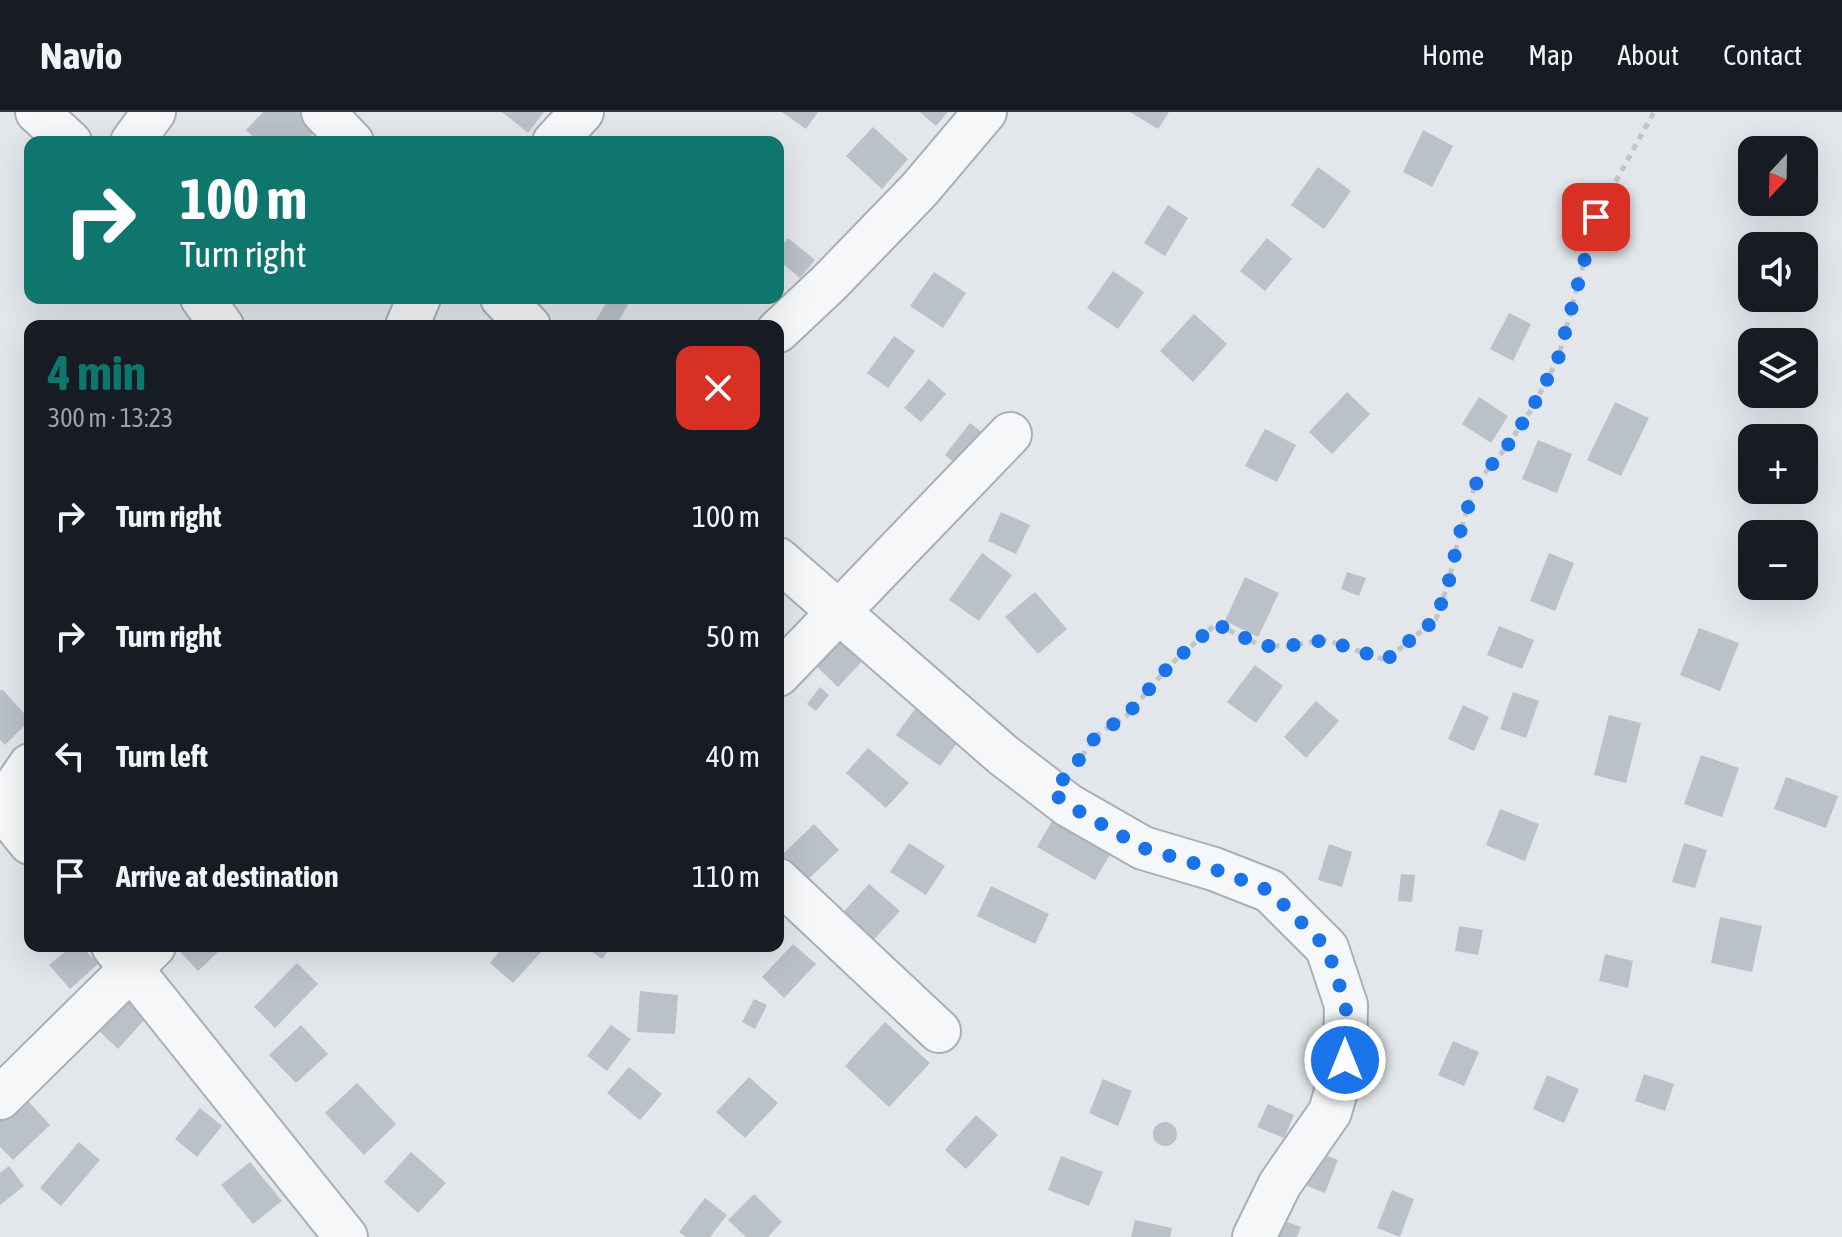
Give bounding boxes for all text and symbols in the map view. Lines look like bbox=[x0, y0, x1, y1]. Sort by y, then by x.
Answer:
text: Navio bbox=[40, 34, 122, 77]
text: Home bbox=[1422, 39, 1484, 71]
text: Map bbox=[1528, 39, 1573, 71]
text: About bbox=[1617, 39, 1679, 71]
text: Contact bbox=[1723, 39, 1802, 71]
north arrow bbox=[1738, 136, 1818, 216]
map controls bbox=[1738, 136, 1818, 600]
text: 100 m bbox=[180, 167, 307, 231]
icon: right bbox=[48, 168, 152, 272]
pin bbox=[1562, 183, 1630, 251]
icon: arrive bbox=[1574, 195, 1618, 239]
button: sound bbox=[1738, 232, 1818, 312]
text: Turn right bbox=[180, 233, 307, 275]
button: layers bbox=[1738, 328, 1818, 408]
text: 4 min bbox=[48, 345, 146, 400]
button: close bbox=[676, 346, 760, 430]
text: 300 m · 13:23 bbox=[48, 403, 173, 433]
button: + bbox=[1738, 424, 1818, 504]
icon: right bbox=[48, 494, 92, 538]
text: Turn right bbox=[116, 499, 222, 533]
text: 100 m bbox=[692, 499, 760, 533]
button: − bbox=[1738, 520, 1818, 600]
icon: right bbox=[48, 614, 92, 658]
text: Turn right bbox=[116, 619, 222, 653]
text: 50 m bbox=[706, 619, 760, 653]
icon: left bbox=[48, 734, 92, 778]
text: Turn left bbox=[116, 739, 208, 773]
text: 40 m bbox=[706, 739, 760, 773]
icon: arrive bbox=[48, 854, 92, 898]
text: Arrive at destination bbox=[116, 859, 338, 893]
text: 110 m bbox=[692, 859, 760, 893]
position arrow bbox=[1303, 1018, 1387, 1102]

